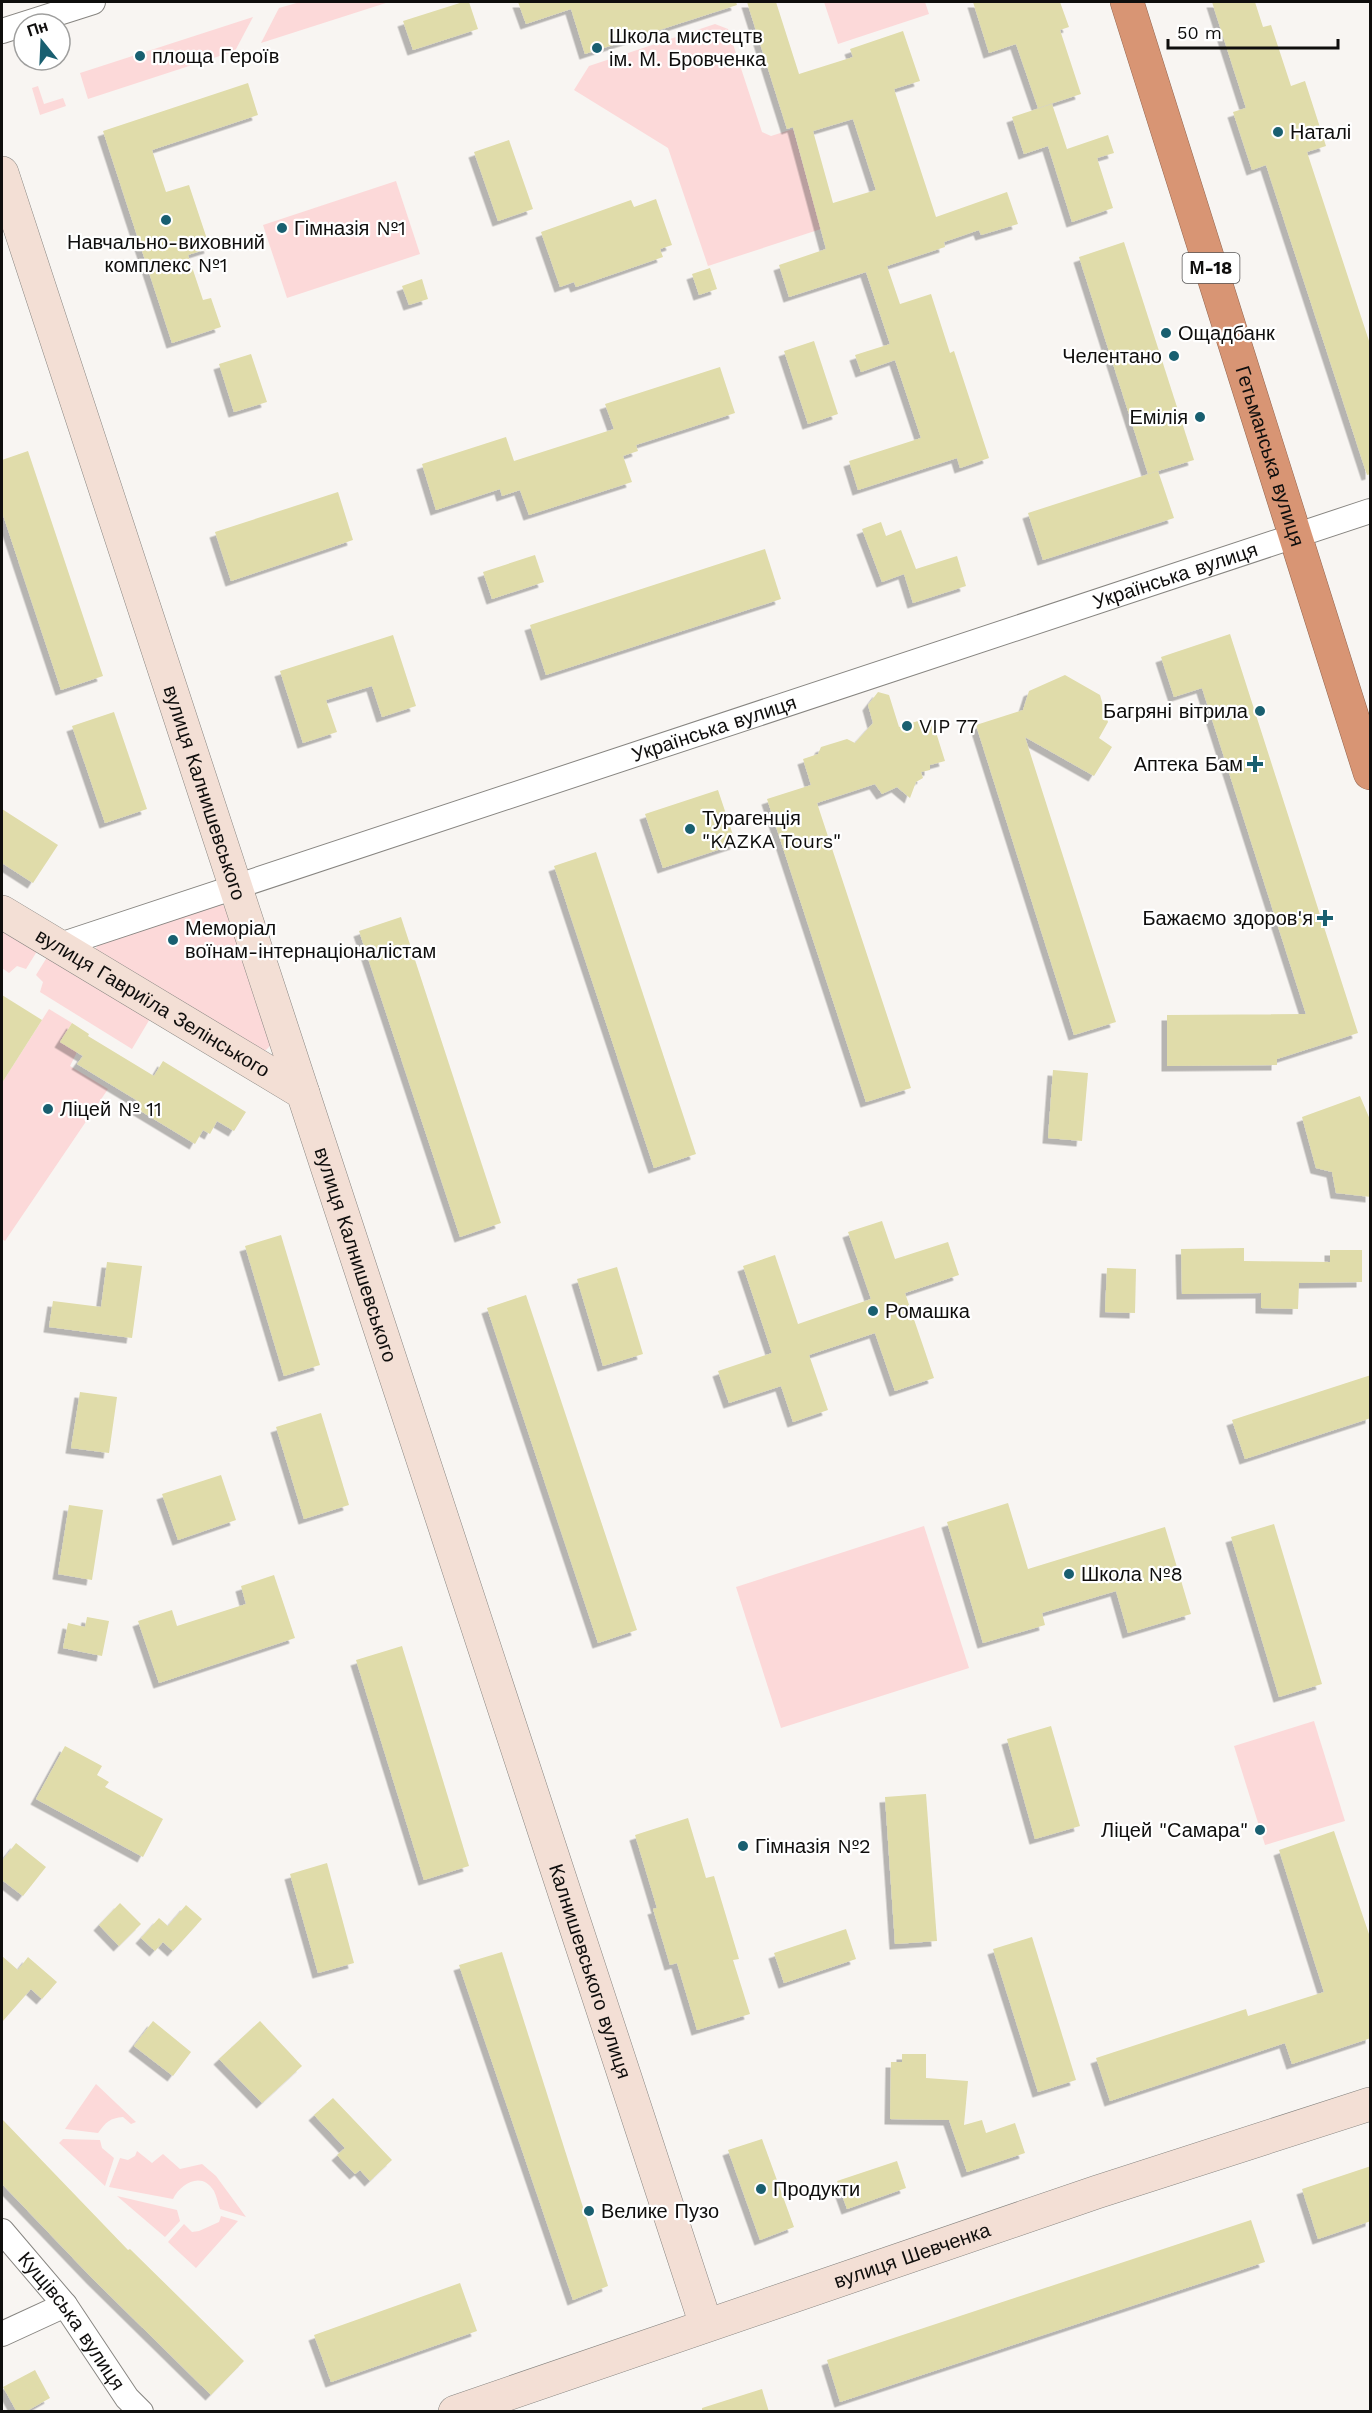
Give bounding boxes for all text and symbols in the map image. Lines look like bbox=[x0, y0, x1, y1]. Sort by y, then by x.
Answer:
north arrow bbox=[12, 12, 72, 72]
scale bar bbox=[1168, 12, 1338, 50]
text: Пн bbox=[25, 16, 51, 41]
text: 50 m bbox=[1177, 22, 1222, 43]
place label: Школа мистецтв ім. М. Бровченка bbox=[609, 24, 767, 71]
marker: Школа мистецтв ім. М. Бровченка bbox=[590, 41, 604, 55]
place label: площа Героїв bbox=[152, 44, 279, 68]
marker: площа Героїв bbox=[133, 49, 147, 63]
place label: Наталі bbox=[1290, 120, 1351, 144]
marker: Наталі bbox=[1271, 125, 1285, 139]
marker: Навчально-виховний комплекс №1 bbox=[159, 213, 173, 227]
place label: Гімназія №1 bbox=[294, 216, 406, 240]
marker: Гімназія №1 bbox=[275, 221, 289, 235]
place label: Навчально-виховний комплекс №1 bbox=[67, 230, 265, 277]
road number: М-18 bbox=[1182, 253, 1240, 283]
place label: Ощадбанк bbox=[1178, 321, 1275, 345]
marker: Ощадбанк bbox=[1159, 326, 1173, 340]
place label: Челентано bbox=[1062, 344, 1162, 368]
marker: Челентано bbox=[1167, 349, 1181, 363]
street label: Гетьманська вулиця bbox=[1230, 363, 1310, 549]
place label: Емілія bbox=[1130, 405, 1188, 429]
marker: Емілія bbox=[1193, 410, 1207, 424]
street label: Українська вулиця bbox=[1090, 537, 1261, 614]
street label: вулиця Калнишевського bbox=[158, 682, 251, 903]
street label: Українська вулиця bbox=[629, 690, 799, 767]
place label: Багряні вітрила bbox=[1103, 699, 1249, 723]
marker: Багряні вітрила bbox=[1253, 704, 1267, 718]
place label: VIP 77 bbox=[919, 714, 978, 738]
marker: VIP 77 bbox=[900, 719, 914, 733]
place label: Аптека Бам bbox=[1134, 752, 1243, 776]
marker: Аптека Бам bbox=[1248, 757, 1262, 771]
place label: Турагенція "KAZKA Tours" bbox=[702, 806, 841, 853]
marker: Турагенція "KAZKA Tours" bbox=[683, 822, 697, 836]
place label: Бажаємо здоров'я bbox=[1142, 906, 1313, 930]
marker: Бажаємо здоров'я bbox=[1318, 911, 1332, 925]
place label: Меморіал воїнам-інтернаціоналістам bbox=[185, 916, 436, 963]
street label: вулиця Гавриїла Зелінського bbox=[31, 923, 274, 1082]
marker: Меморіал воїнам-інтернаціоналістам bbox=[166, 933, 180, 947]
place label: Ліцей № 11 bbox=[60, 1097, 162, 1121]
marker: Ліцей № 11 bbox=[41, 1102, 55, 1116]
street label: вулиця Калнишевського bbox=[310, 1144, 402, 1365]
place label: Ромашка bbox=[885, 1299, 971, 1323]
marker: Ромашка bbox=[866, 1304, 880, 1318]
place label: Школа №8 bbox=[1081, 1562, 1183, 1586]
marker: Школа №8 bbox=[1062, 1567, 1076, 1581]
place label: Ліцей "Самара" bbox=[1101, 1818, 1248, 1842]
marker: Ліцей "Самара" bbox=[1253, 1823, 1267, 1837]
place label: Гімназія №2 bbox=[755, 1834, 871, 1858]
marker: Гімназія №2 bbox=[736, 1839, 750, 1853]
street label: Калнишевського вулиця bbox=[544, 1861, 637, 2082]
place label: Продукти bbox=[773, 2177, 860, 2201]
marker: Продукти bbox=[754, 2182, 768, 2196]
place label: Велике Пузо bbox=[601, 2199, 719, 2223]
marker: Велике Пузо bbox=[582, 2204, 596, 2218]
street label: вулиця Шевченка bbox=[831, 2217, 994, 2293]
street label: Кущівська вулиця bbox=[13, 2247, 130, 2394]

